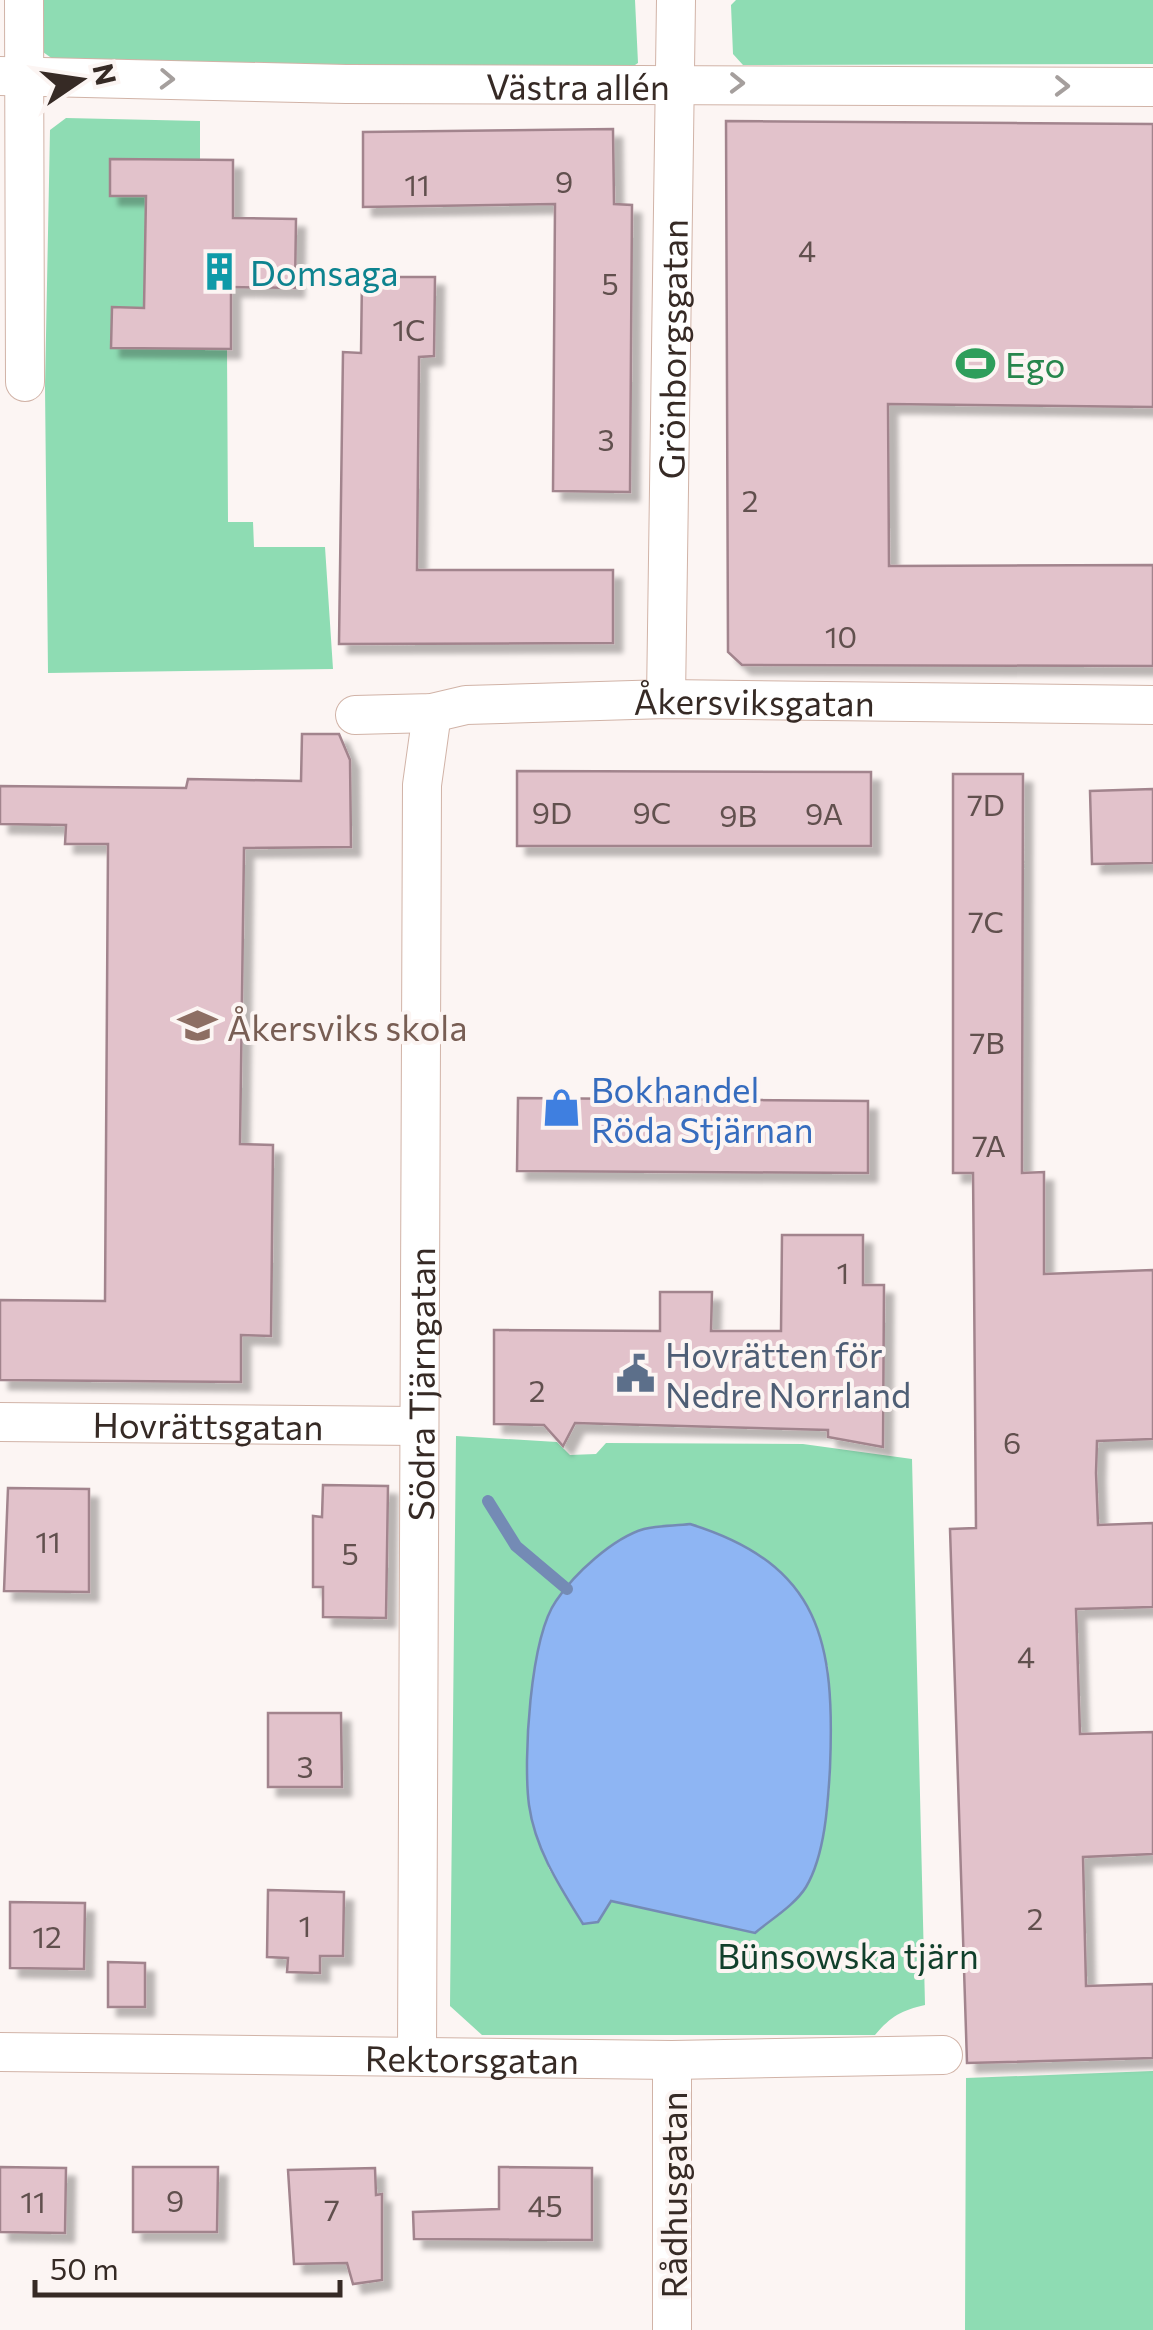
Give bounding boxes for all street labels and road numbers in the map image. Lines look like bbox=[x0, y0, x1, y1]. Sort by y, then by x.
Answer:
street label: Västra allén bbox=[486, 63, 670, 107]
street label: Grönborgsgatan bbox=[648, 219, 694, 479]
street label: Åkersviksgatan bbox=[633, 677, 875, 723]
street label: Södra Tjärngatan bbox=[398, 1247, 442, 1521]
street label: Hovrättsgatan bbox=[92, 1401, 324, 1447]
street label: Rektorsgatan bbox=[365, 2035, 579, 2080]
street label: Rådhusgatan bbox=[651, 2092, 694, 2298]

